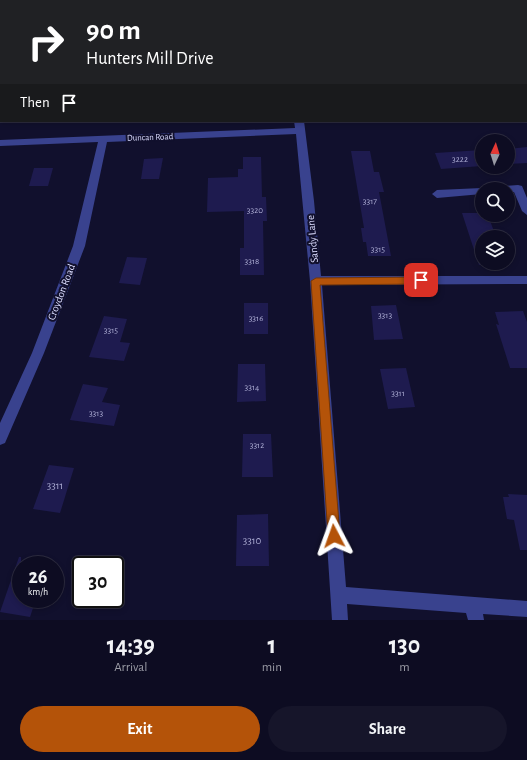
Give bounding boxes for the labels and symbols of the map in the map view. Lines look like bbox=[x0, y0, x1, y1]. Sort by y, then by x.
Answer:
street label: Duncan Road bbox=[127, 132, 174, 143]
north arrow bbox=[475, 134, 515, 174]
house number: 3222 bbox=[452, 155, 468, 164]
house number: 3317 bbox=[363, 197, 377, 206]
house number: 3320 bbox=[247, 206, 263, 215]
street label: Sandy Lane bbox=[305, 215, 320, 263]
house number: 3315 bbox=[371, 245, 385, 254]
house number: 3318 bbox=[245, 257, 259, 266]
street label: Croydon Road bbox=[46, 262, 77, 322]
pin bbox=[404, 263, 438, 297]
house number: 3313 bbox=[378, 311, 392, 320]
house number: 3316 bbox=[249, 314, 263, 323]
house number: 3315 bbox=[104, 326, 118, 335]
house number: 3314 bbox=[245, 383, 260, 392]
house number: 3311 bbox=[391, 389, 405, 398]
house number: 3313 bbox=[89, 409, 103, 418]
house number: 3312 bbox=[250, 441, 264, 450]
house number: 3311 bbox=[47, 480, 63, 491]
position arrow bbox=[313, 515, 355, 557]
house number: 3310 bbox=[243, 535, 262, 546]
speed limit sign: 30 bbox=[72, 556, 124, 608]

